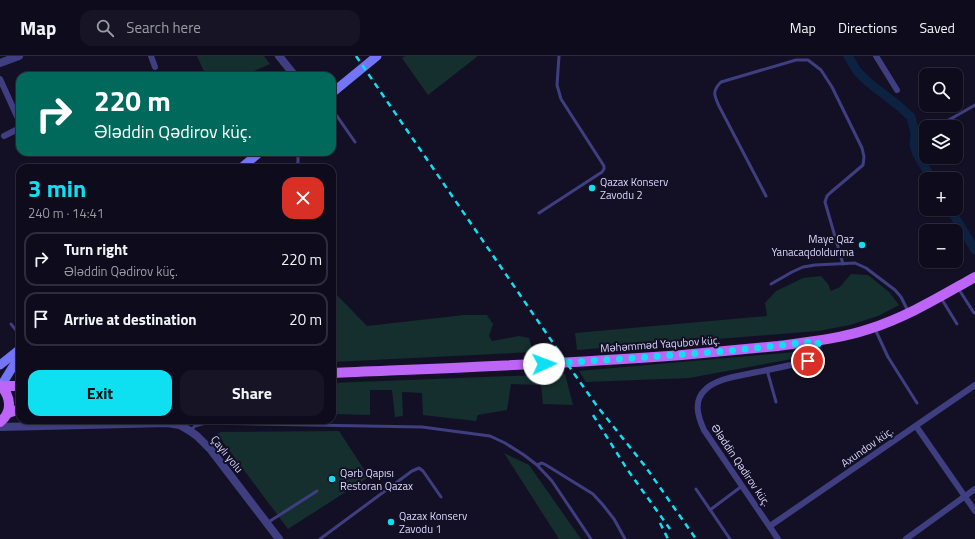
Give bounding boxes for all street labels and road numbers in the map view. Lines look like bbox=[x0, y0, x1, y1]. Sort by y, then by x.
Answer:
street label: Məhəmməd Yaqubov küç. bbox=[600, 332, 720, 356]
street label: Ələddin Qədirov küç. bbox=[707, 421, 775, 509]
street label: Axundov küç. bbox=[838, 423, 896, 471]
street label: Çaylı yolu bbox=[207, 432, 247, 476]

